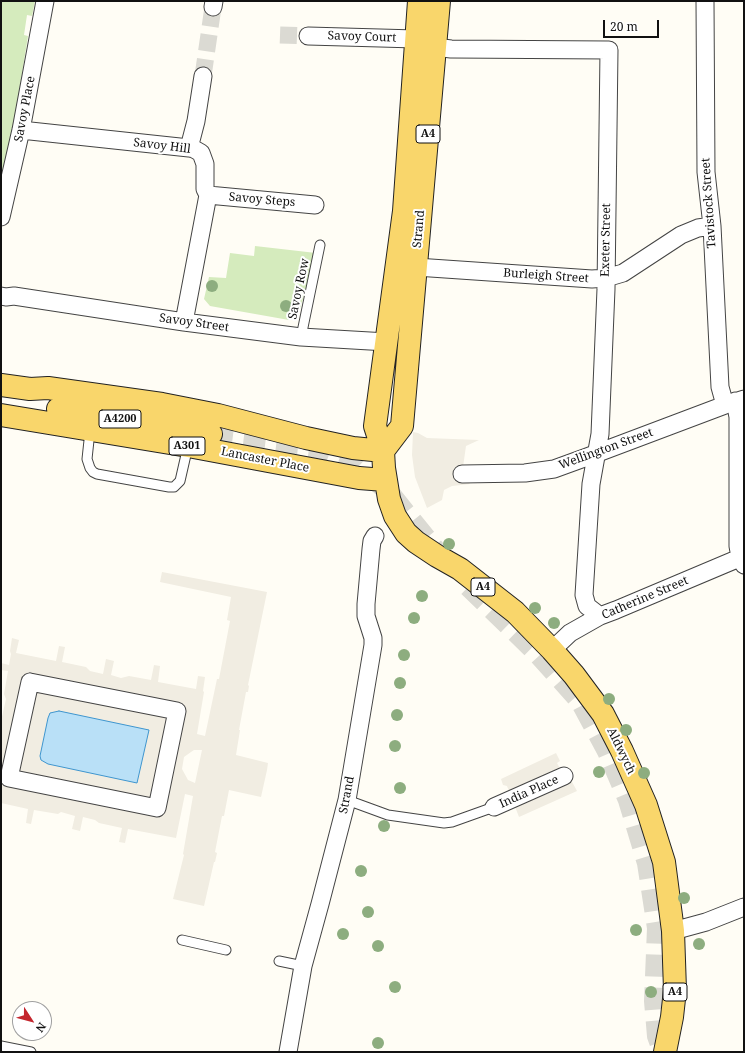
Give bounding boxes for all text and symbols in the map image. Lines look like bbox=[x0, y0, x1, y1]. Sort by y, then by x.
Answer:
scale bar bbox=[605, 12, 661, 38]
text: 20 m bbox=[610, 18, 638, 35]
street label: Savoy Court bbox=[327, 29, 397, 45]
street label: Savoy Place bbox=[12, 75, 38, 143]
road number: A4 bbox=[416, 125, 440, 143]
street label: Savoy Hill bbox=[133, 135, 191, 157]
street label: Tavistock Street bbox=[699, 157, 719, 249]
street label: Savoy Steps bbox=[228, 190, 296, 210]
street label: Exeter Street bbox=[598, 203, 614, 277]
street label: Strand bbox=[410, 209, 428, 249]
street label: Savoy Row bbox=[286, 257, 312, 321]
street label: Burleigh Street bbox=[503, 266, 589, 286]
street label: Savoy Street bbox=[158, 311, 230, 335]
road number: A4200 bbox=[99, 410, 141, 428]
street label: Wellington Street bbox=[557, 425, 655, 473]
road number: A301 bbox=[169, 437, 205, 455]
street label: Lancaster Place bbox=[220, 444, 310, 476]
street label: Catherine Street bbox=[600, 573, 690, 623]
road number: A4 bbox=[471, 578, 495, 596]
street label: Aldwych bbox=[604, 725, 638, 777]
street label: India Place bbox=[497, 773, 561, 811]
street label: Strand bbox=[336, 775, 358, 815]
road number: A4 bbox=[663, 983, 687, 1001]
north arrow bbox=[12, 1001, 52, 1041]
text: N bbox=[33, 1020, 50, 1036]

